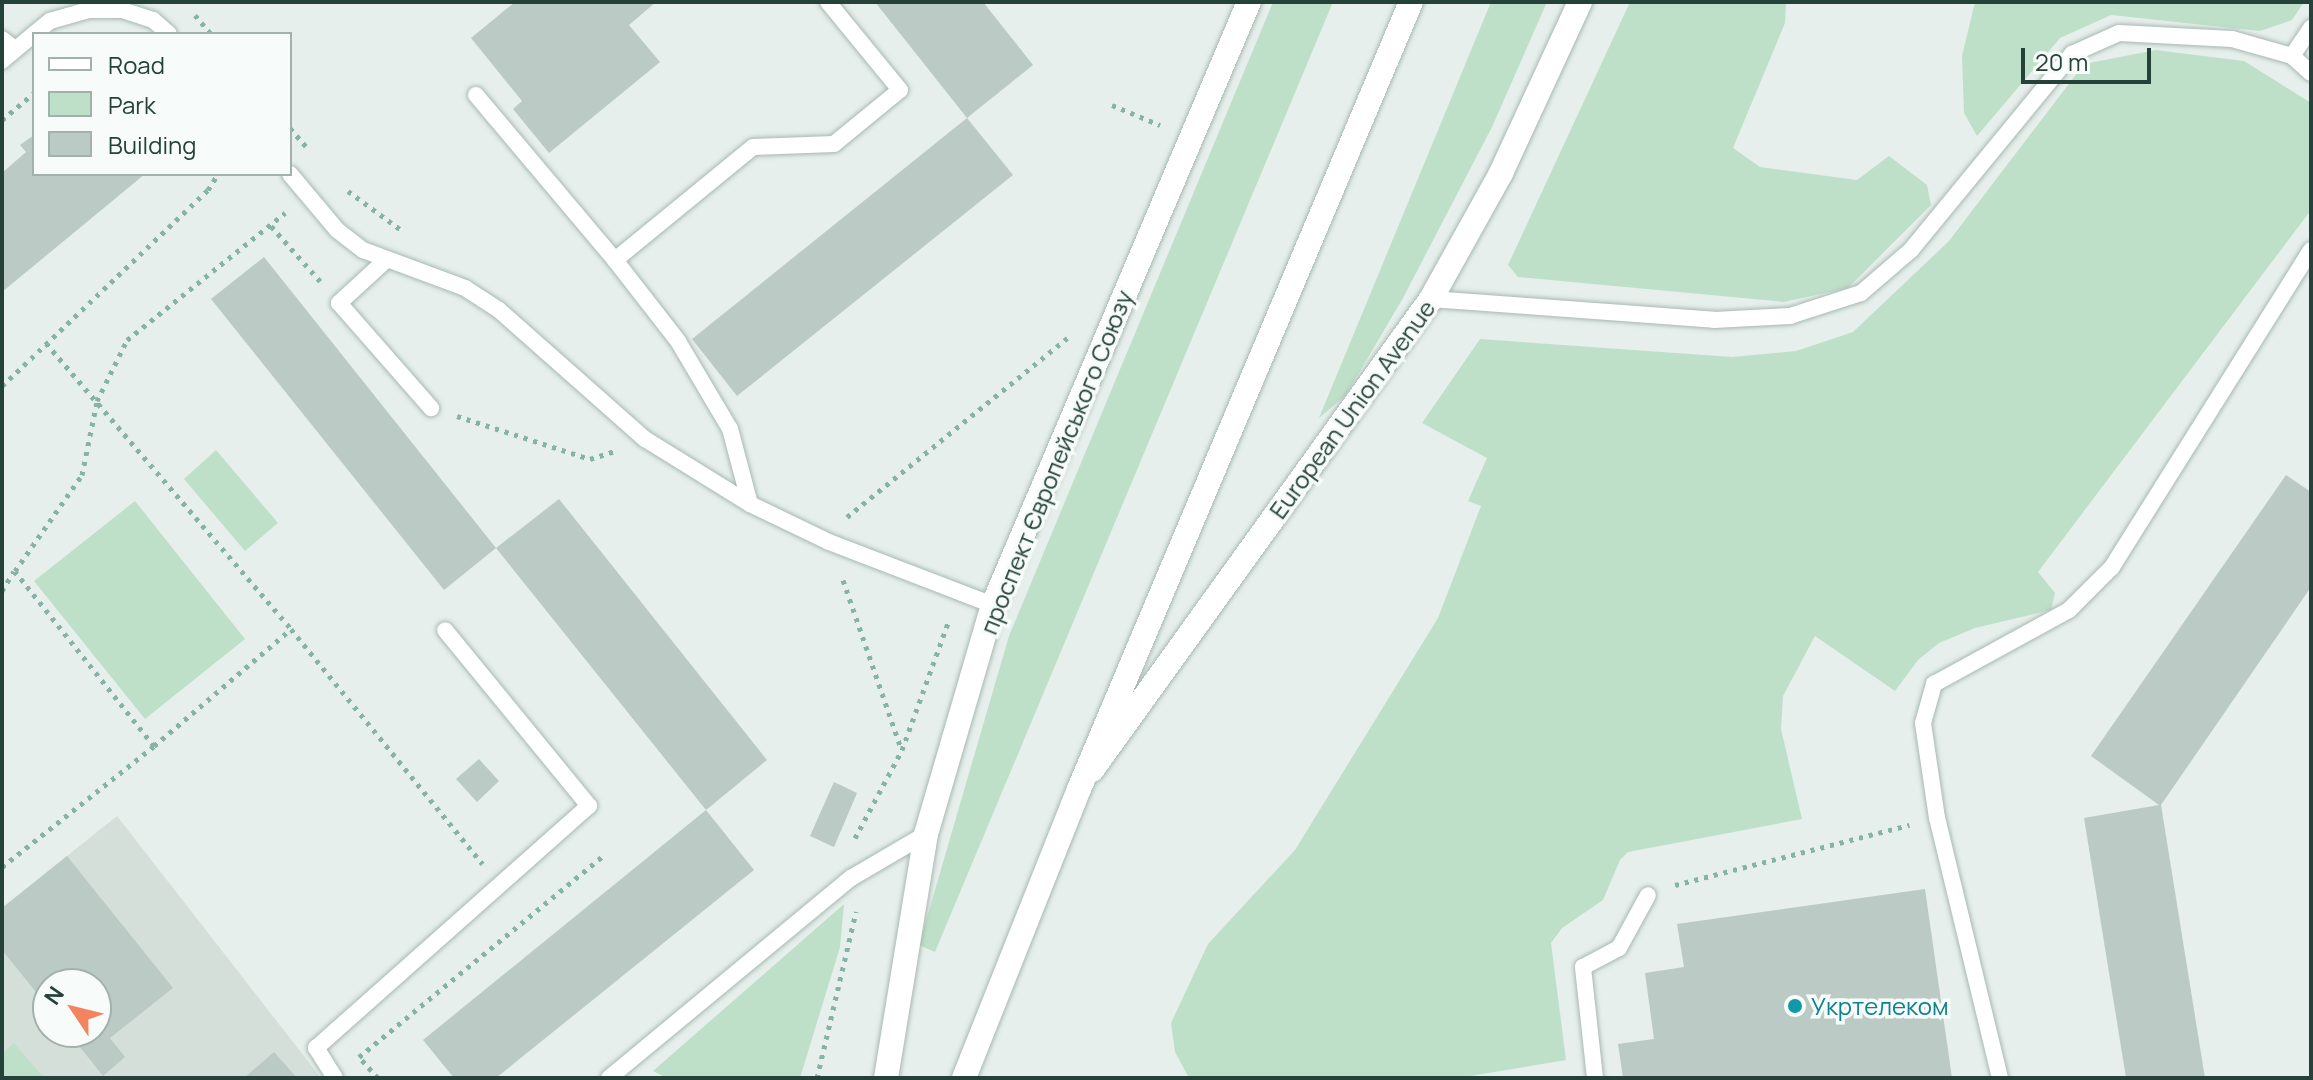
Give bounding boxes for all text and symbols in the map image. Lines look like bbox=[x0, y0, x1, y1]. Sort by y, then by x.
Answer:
legend bbox=[32, 32, 292, 176]
scale bar bbox=[2025, 32, 2155, 82]
text: 20 m bbox=[2035, 45, 2088, 78]
text: Road bbox=[108, 48, 165, 81]
text: Park bbox=[108, 88, 156, 121]
text: Building bbox=[108, 128, 196, 161]
street label: проспект Європейського Союзу bbox=[974, 286, 1138, 638]
street label: European Union Avenue bbox=[1263, 294, 1441, 524]
north arrow bbox=[32, 968, 112, 1048]
text: N bbox=[37, 980, 71, 1010]
place label: Укртелеком bbox=[1811, 992, 1949, 1020]
marker: Укртелеком bbox=[1786, 997, 1804, 1015]

